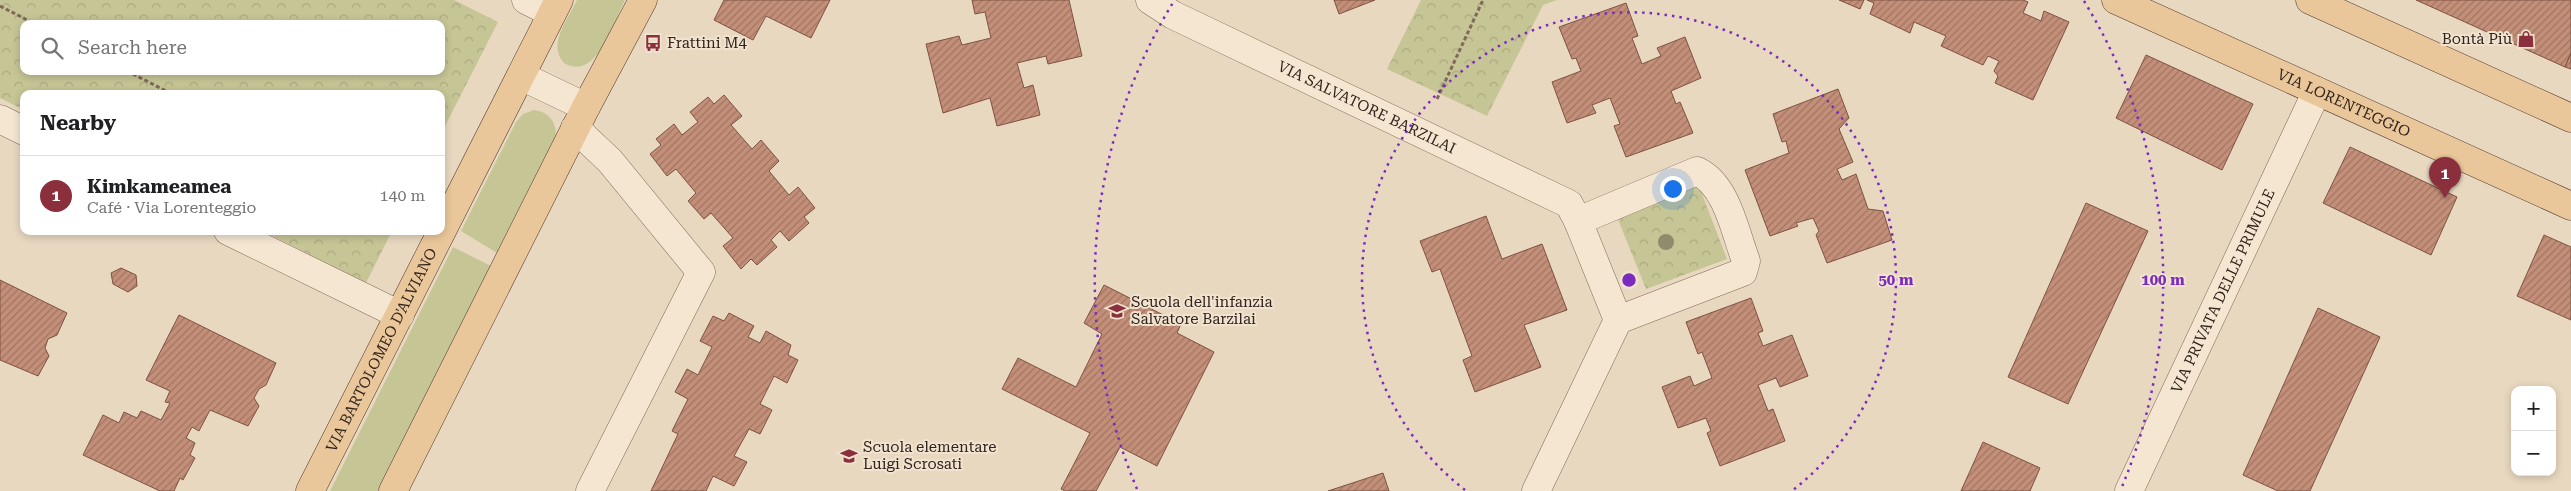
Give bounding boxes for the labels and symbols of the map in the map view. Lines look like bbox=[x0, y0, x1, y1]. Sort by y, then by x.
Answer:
shop icon: Bontà Più bbox=[2516, 29, 2536, 49]
place label: Bontà Più bbox=[2442, 30, 2513, 48]
bus stop icon: Frattini M4 bbox=[643, 33, 663, 53]
place label: Frattini M4 bbox=[667, 34, 748, 52]
street label: VIA SALVATORE BARZILAI bbox=[1275, 57, 1459, 158]
street label: VIA LORENTEGGIO bbox=[2274, 65, 2413, 141]
pin: 1 bbox=[2429, 157, 2461, 198]
your location bbox=[1660, 176, 1686, 202]
street label: VIA PRIVATA DELLE PRIMULE bbox=[2167, 186, 2279, 396]
street label: VIA BARTOLOMEO D'ALVIANO bbox=[322, 245, 441, 455]
centre of rings bbox=[1620, 271, 1638, 289]
text: 50 m bbox=[1878, 271, 1914, 289]
text: 100 m bbox=[2141, 271, 2185, 289]
place label: Scuola dell'infanzia Salvatore Barzilai bbox=[1131, 293, 1273, 328]
school or university icon: Scuola dell'infanzia Salvatore Barzilai bbox=[1107, 301, 1127, 321]
place label: Scuola elementare Luigi Scrosati bbox=[863, 438, 997, 473]
school or university icon: Scuola elementare Luigi Scrosati bbox=[839, 446, 859, 466]

